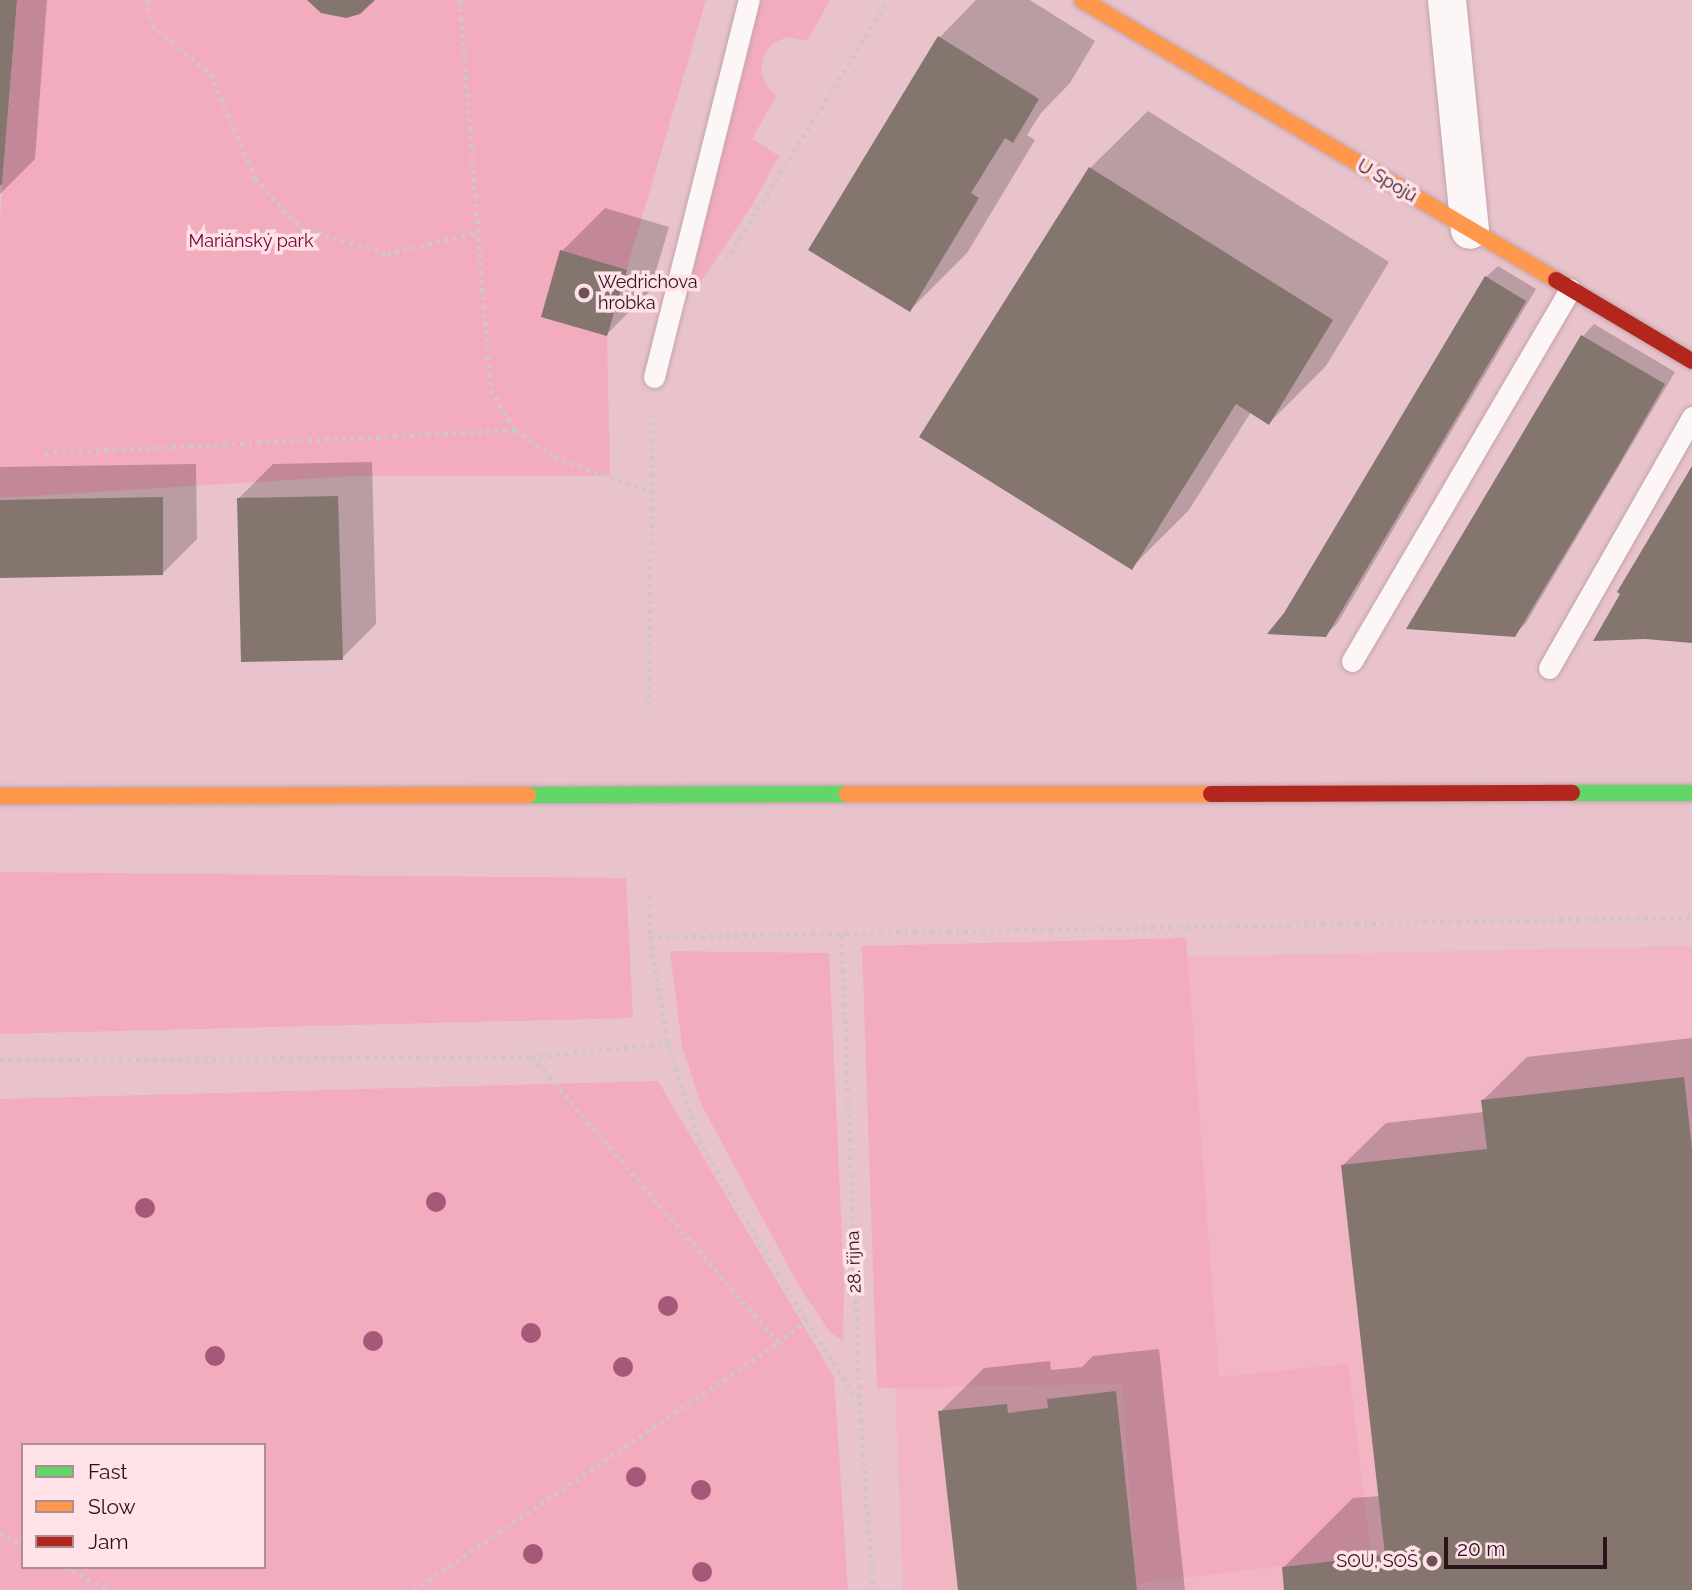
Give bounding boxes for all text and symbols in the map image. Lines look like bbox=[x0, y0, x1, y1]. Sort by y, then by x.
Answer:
street label: U Spojů bbox=[1353, 155, 1421, 207]
park label: Mariánský park bbox=[188, 230, 314, 252]
place label: Wedrichova hrobka bbox=[598, 272, 698, 314]
marker: Wedrichova hrobka bbox=[576, 285, 592, 301]
street label: 28. října bbox=[842, 1230, 866, 1294]
legend bbox=[21, 1443, 266, 1569]
text: Fast bbox=[88, 1459, 128, 1484]
text: Slow bbox=[88, 1494, 136, 1519]
scale bar bbox=[1447, 1524, 1610, 1568]
text: Jam bbox=[88, 1529, 129, 1554]
text: 20 m bbox=[1457, 1536, 1505, 1561]
place label: SOU, SOŠ bbox=[1336, 1550, 1418, 1572]
marker: SOU, SOŠ bbox=[1424, 1553, 1440, 1569]

